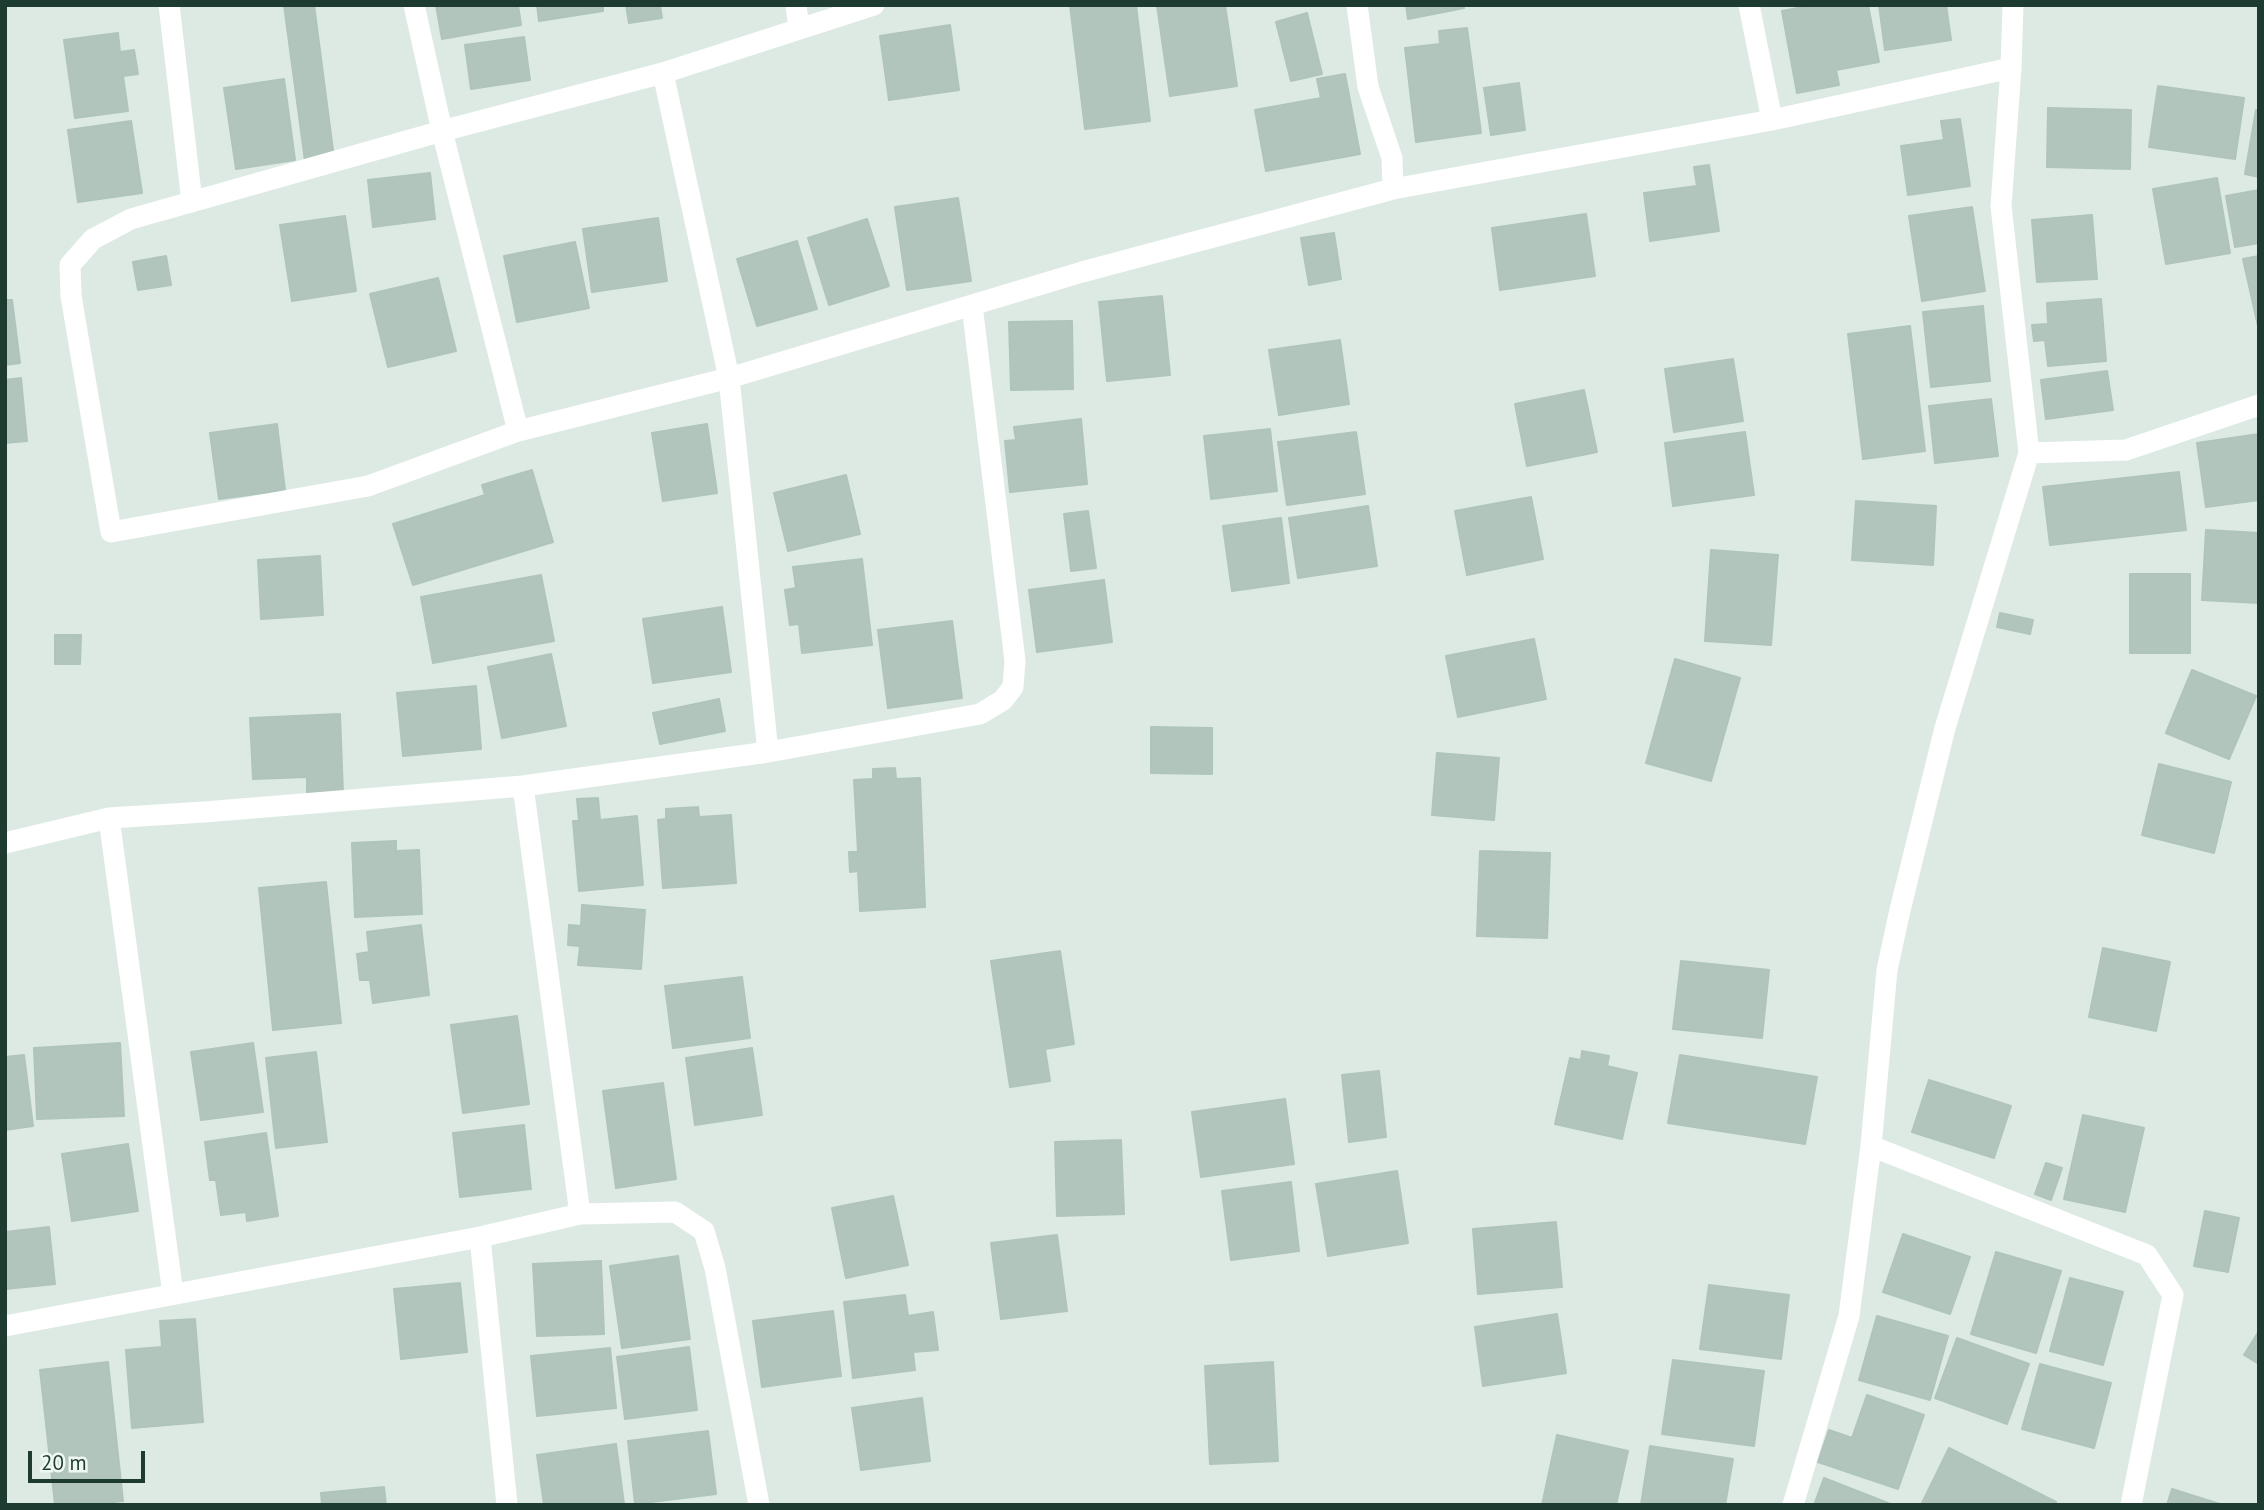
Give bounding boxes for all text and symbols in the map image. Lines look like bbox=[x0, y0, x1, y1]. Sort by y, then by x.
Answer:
scale bar bbox=[32, 1436, 149, 1480]
text: 20 m bbox=[41, 1449, 87, 1476]

